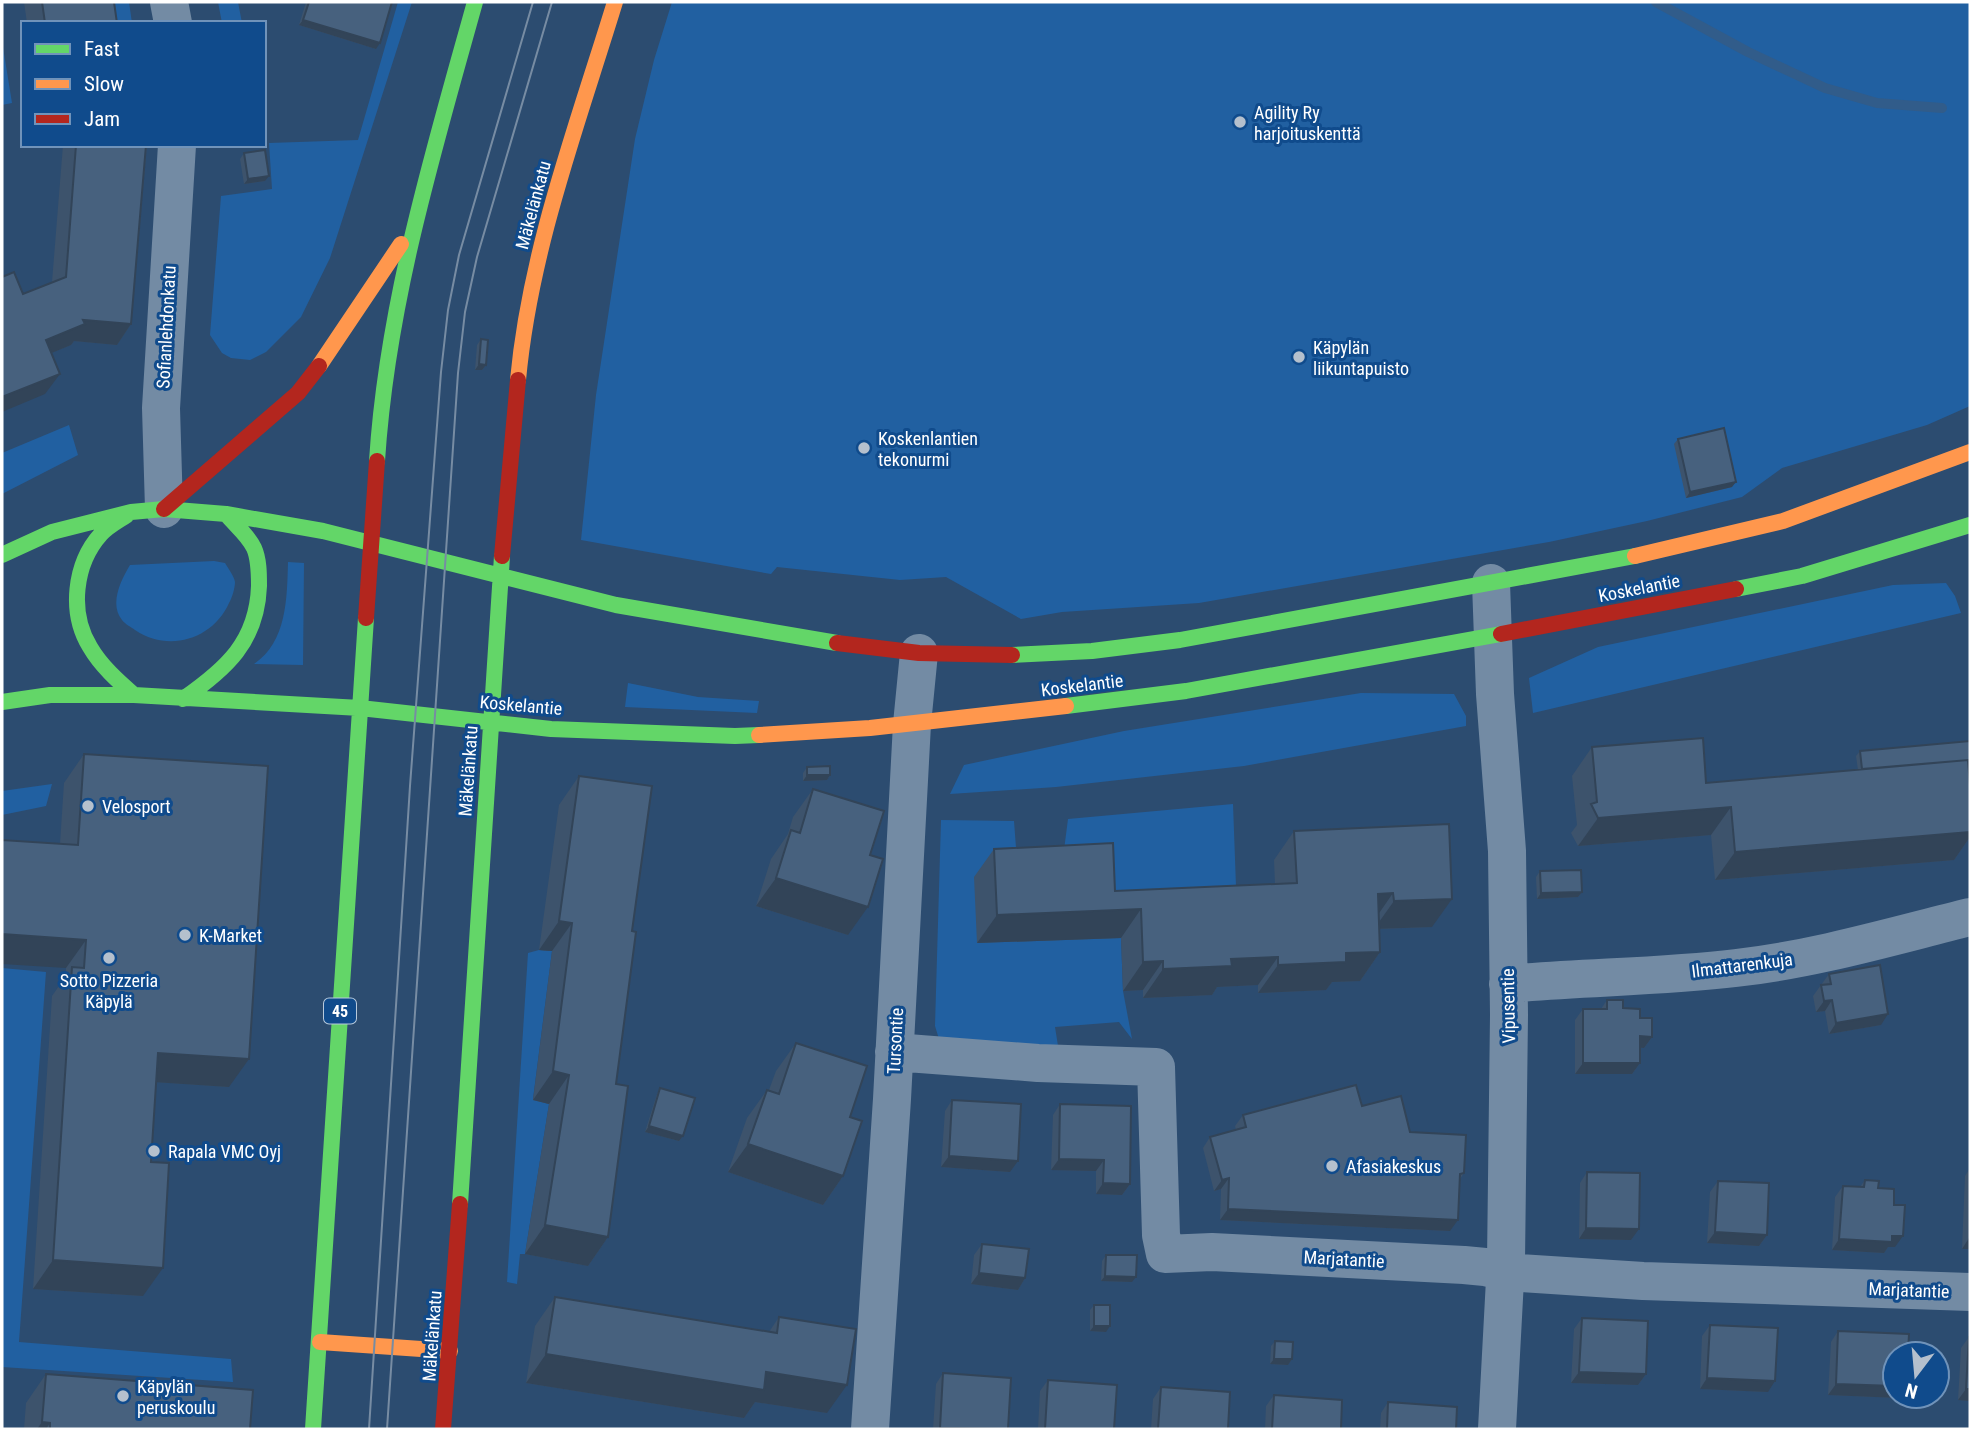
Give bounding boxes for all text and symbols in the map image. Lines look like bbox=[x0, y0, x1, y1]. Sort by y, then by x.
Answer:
legend bbox=[21, 21, 266, 147]
text: Fast bbox=[84, 37, 120, 61]
text: Slow bbox=[84, 72, 124, 96]
place label: Agility Ry harjoituskenttä bbox=[1254, 102, 1361, 144]
text: Jam bbox=[84, 107, 120, 131]
marker: Agility Ry harjoituskenttä bbox=[1232, 114, 1248, 130]
street label: Mäkelänkatu bbox=[511, 158, 555, 252]
street label: Sofianlehdonkatu bbox=[152, 265, 180, 389]
place label: Käpylän liikuntapuisto bbox=[1313, 337, 1409, 379]
marker: Käpylän liikuntapuisto bbox=[1291, 349, 1307, 365]
place label: Koskenlantien tekonurmi bbox=[878, 428, 978, 470]
marker: Koskenlantien tekonurmi bbox=[856, 440, 872, 456]
street label: Koskelantie bbox=[1596, 570, 1682, 606]
street label: Koskelantie bbox=[1040, 670, 1124, 700]
street label: Koskelantie bbox=[479, 691, 563, 719]
street label: Mäkelänkatu bbox=[454, 725, 482, 817]
place label: Velosport bbox=[102, 796, 171, 817]
marker: Velosport bbox=[80, 798, 96, 814]
place label: K-Market bbox=[199, 925, 262, 946]
marker: K-Market bbox=[177, 927, 193, 943]
street label: Ilmattarenkuja bbox=[1690, 948, 1794, 982]
marker: Sotto Pizzeria Käpylä bbox=[101, 950, 117, 966]
street label: Vipusentie bbox=[1497, 968, 1519, 1044]
place label: Sotto Pizzeria Käpylä bbox=[60, 970, 158, 1012]
road number: 45 bbox=[324, 998, 356, 1023]
street label: Tursontie bbox=[883, 1007, 907, 1075]
place label: Rapala VMC Oyj bbox=[168, 1141, 281, 1162]
marker: Rapala VMC Oyj bbox=[146, 1143, 162, 1159]
place label: Afasiakeskus bbox=[1346, 1156, 1441, 1177]
marker: Afasiakeskus bbox=[1324, 1158, 1340, 1174]
street label: Marjatantie bbox=[1303, 1246, 1385, 1272]
street label: Marjatantie bbox=[1868, 1278, 1950, 1302]
street label: Mäkelänkatu bbox=[418, 1290, 446, 1382]
north arrow bbox=[1881, 1340, 1951, 1410]
place label: Käpylän peruskoulu bbox=[137, 1376, 215, 1418]
text: N bbox=[1903, 1378, 1920, 1404]
marker: Käpylän peruskoulu bbox=[115, 1388, 131, 1404]

